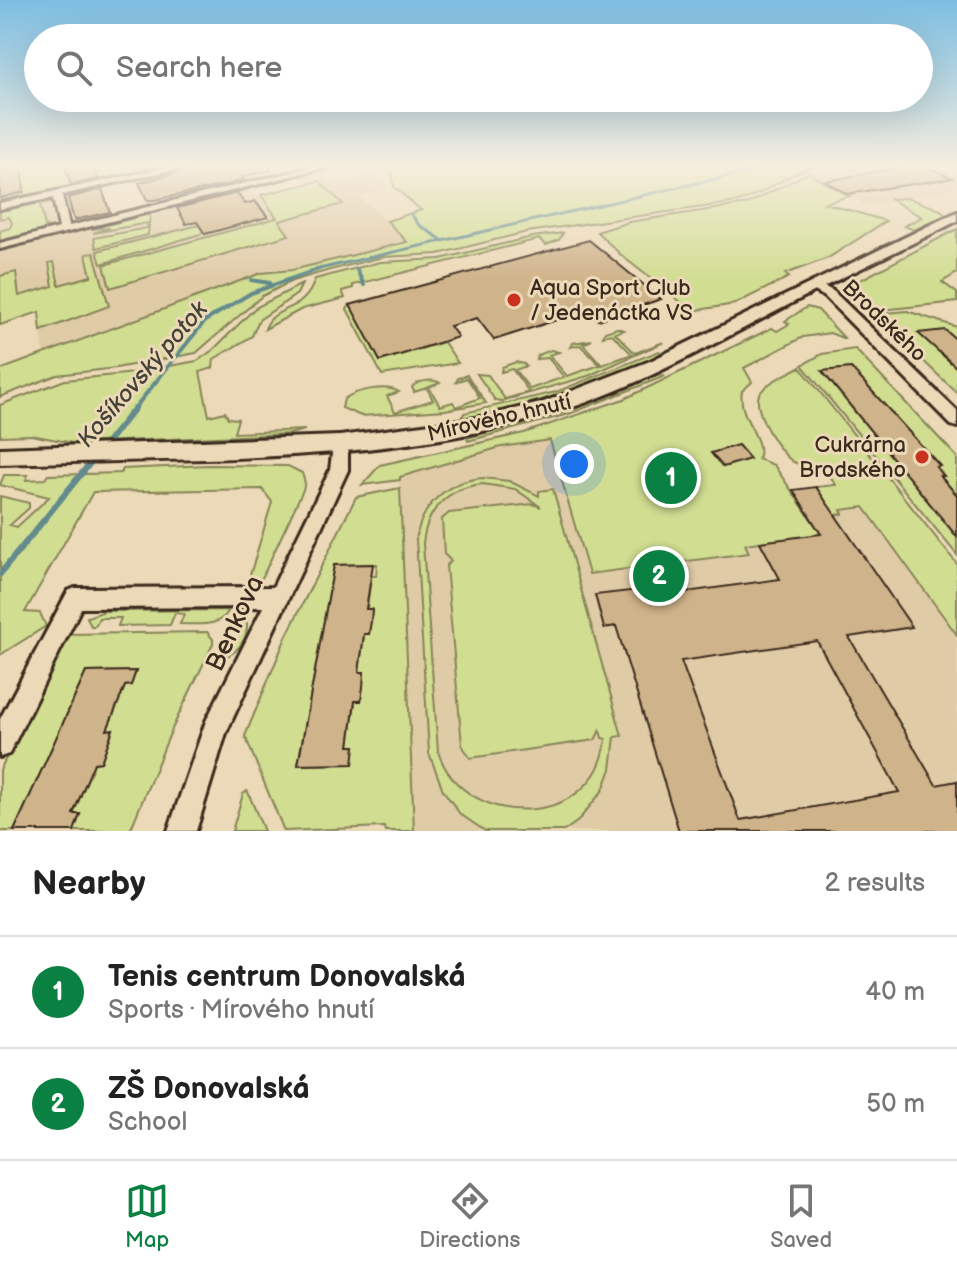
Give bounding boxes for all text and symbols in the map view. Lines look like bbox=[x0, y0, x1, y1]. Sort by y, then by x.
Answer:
search box bbox=[24, 24, 933, 112]
icon: search bbox=[52, 46, 96, 90]
text: Search here bbox=[116, 50, 282, 86]
street label: Brodského bbox=[836, 274, 932, 368]
place label: Aqua Sport Club / Jedenáctka VS bbox=[530, 275, 693, 327]
marker: Aqua Sport Club / Jedenáctka VS bbox=[505, 291, 523, 309]
water label: Košíkovský potok bbox=[71, 295, 214, 453]
street label: Mírového hnutí bbox=[425, 389, 575, 448]
place label: Cukrárna Brodského bbox=[799, 432, 906, 484]
your location bbox=[554, 444, 594, 484]
pin: 1 bbox=[645, 448, 697, 508]
marker: Cukrárna Brodského bbox=[913, 448, 931, 466]
pin: 2 bbox=[633, 546, 685, 606]
street label: Benkova bbox=[200, 571, 271, 676]
text: Nearby bbox=[32, 863, 146, 904]
text: 2 results bbox=[825, 868, 925, 899]
text: Tenis centrum Donovalská bbox=[108, 959, 466, 995]
text: 1 bbox=[53, 977, 63, 1008]
text: 40 m bbox=[865, 977, 925, 1008]
text: Sports · Mírového hnutí bbox=[108, 995, 374, 1026]
text: ZŠ Donovalská bbox=[108, 1071, 310, 1107]
text: 2 bbox=[50, 1089, 66, 1120]
text: 50 m bbox=[866, 1089, 925, 1120]
text: School bbox=[108, 1107, 187, 1138]
tab: Map bbox=[125, 1179, 169, 1254]
tab: Directions bbox=[419, 1179, 520, 1254]
tab: Saved bbox=[770, 1179, 832, 1254]

